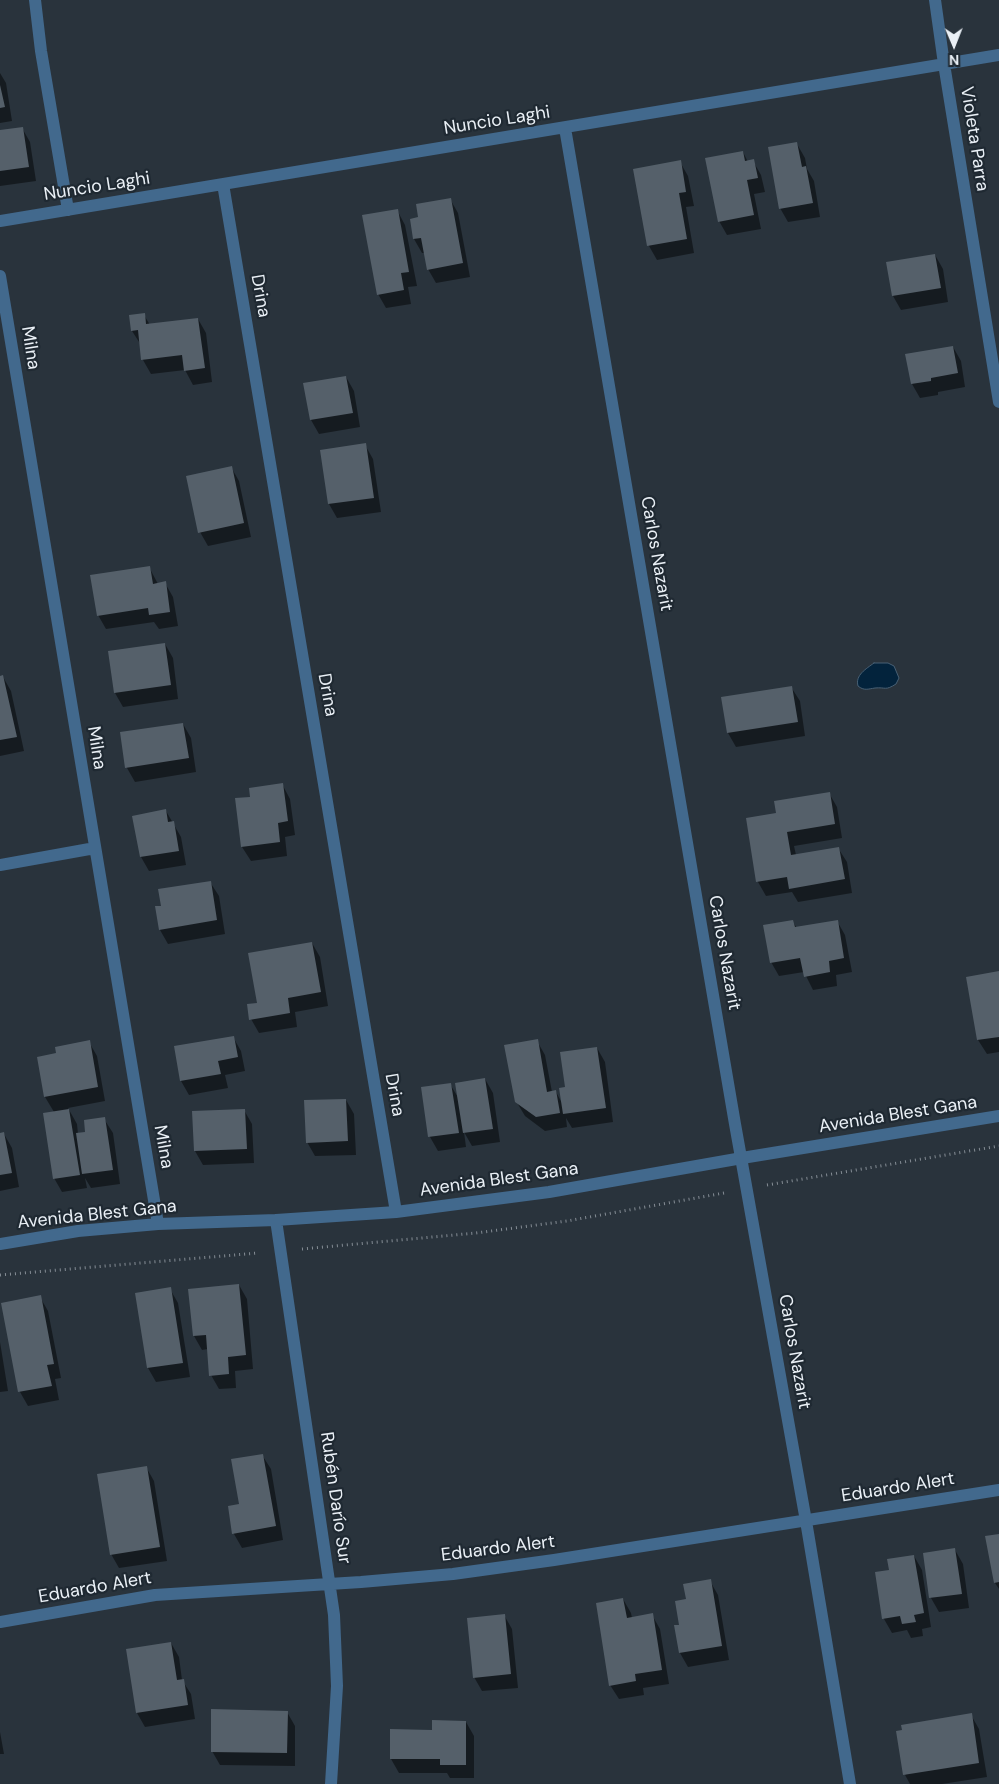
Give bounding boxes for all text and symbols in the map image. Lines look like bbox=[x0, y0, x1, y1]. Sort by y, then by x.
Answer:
north arrow bbox=[929, 20, 979, 70]
text: N bbox=[949, 51, 960, 69]
street label: Violeta Parra bbox=[955, 85, 993, 193]
street label: Nuncio Laghi bbox=[442, 102, 552, 140]
street label: Nuncio Laghi bbox=[42, 168, 152, 206]
street label: Drina bbox=[246, 273, 274, 319]
street label: Milna bbox=[16, 325, 44, 371]
street label: Carlos Nazarit bbox=[635, 495, 677, 613]
street label: Drina bbox=[313, 672, 341, 718]
street label: Milna bbox=[82, 725, 110, 771]
street label: Carlos Nazarit bbox=[703, 894, 745, 1012]
street label: Drina bbox=[380, 1072, 408, 1118]
street label: Avenida Blest Gana bbox=[817, 1092, 979, 1138]
street label: Milna bbox=[149, 1124, 177, 1170]
street label: Avenida Blest Gana bbox=[418, 1158, 580, 1202]
street label: Avenida Blest Gana bbox=[16, 1196, 178, 1234]
street label: Carlos Nazarit bbox=[773, 1293, 815, 1411]
street label: Rubén Darío Sur bbox=[315, 1430, 355, 1566]
street label: Eduardo Alert bbox=[840, 1468, 956, 1508]
street label: Eduardo Alert bbox=[440, 1531, 556, 1567]
street label: Eduardo Alert bbox=[37, 1567, 153, 1609]

